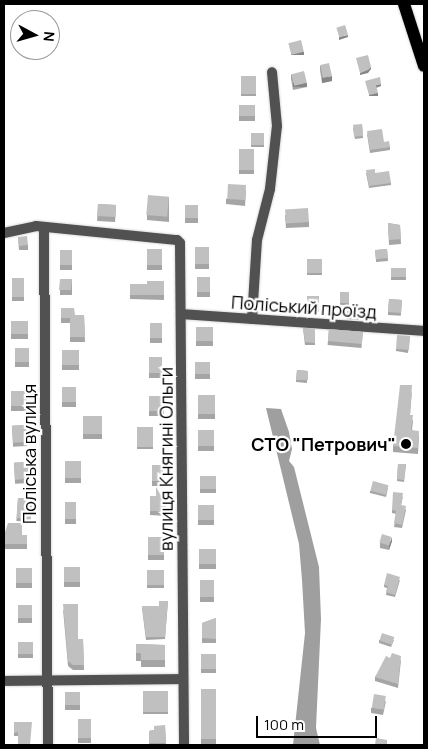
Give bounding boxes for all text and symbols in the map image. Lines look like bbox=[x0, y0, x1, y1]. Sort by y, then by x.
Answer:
north arrow bbox=[10, 10, 60, 60]
text: N bbox=[39, 31, 59, 43]
street label: Поліський проїзд bbox=[230, 291, 378, 323]
street label: вулиця Княгині Ольги bbox=[155, 367, 177, 551]
street label: Поліська вулиця bbox=[18, 384, 40, 524]
place label: СТО "Петрович" bbox=[251, 433, 396, 455]
marker: СТО "Петрович" bbox=[400, 438, 412, 450]
scale bar bbox=[258, 706, 379, 738]
text: 100 m bbox=[264, 714, 304, 735]

